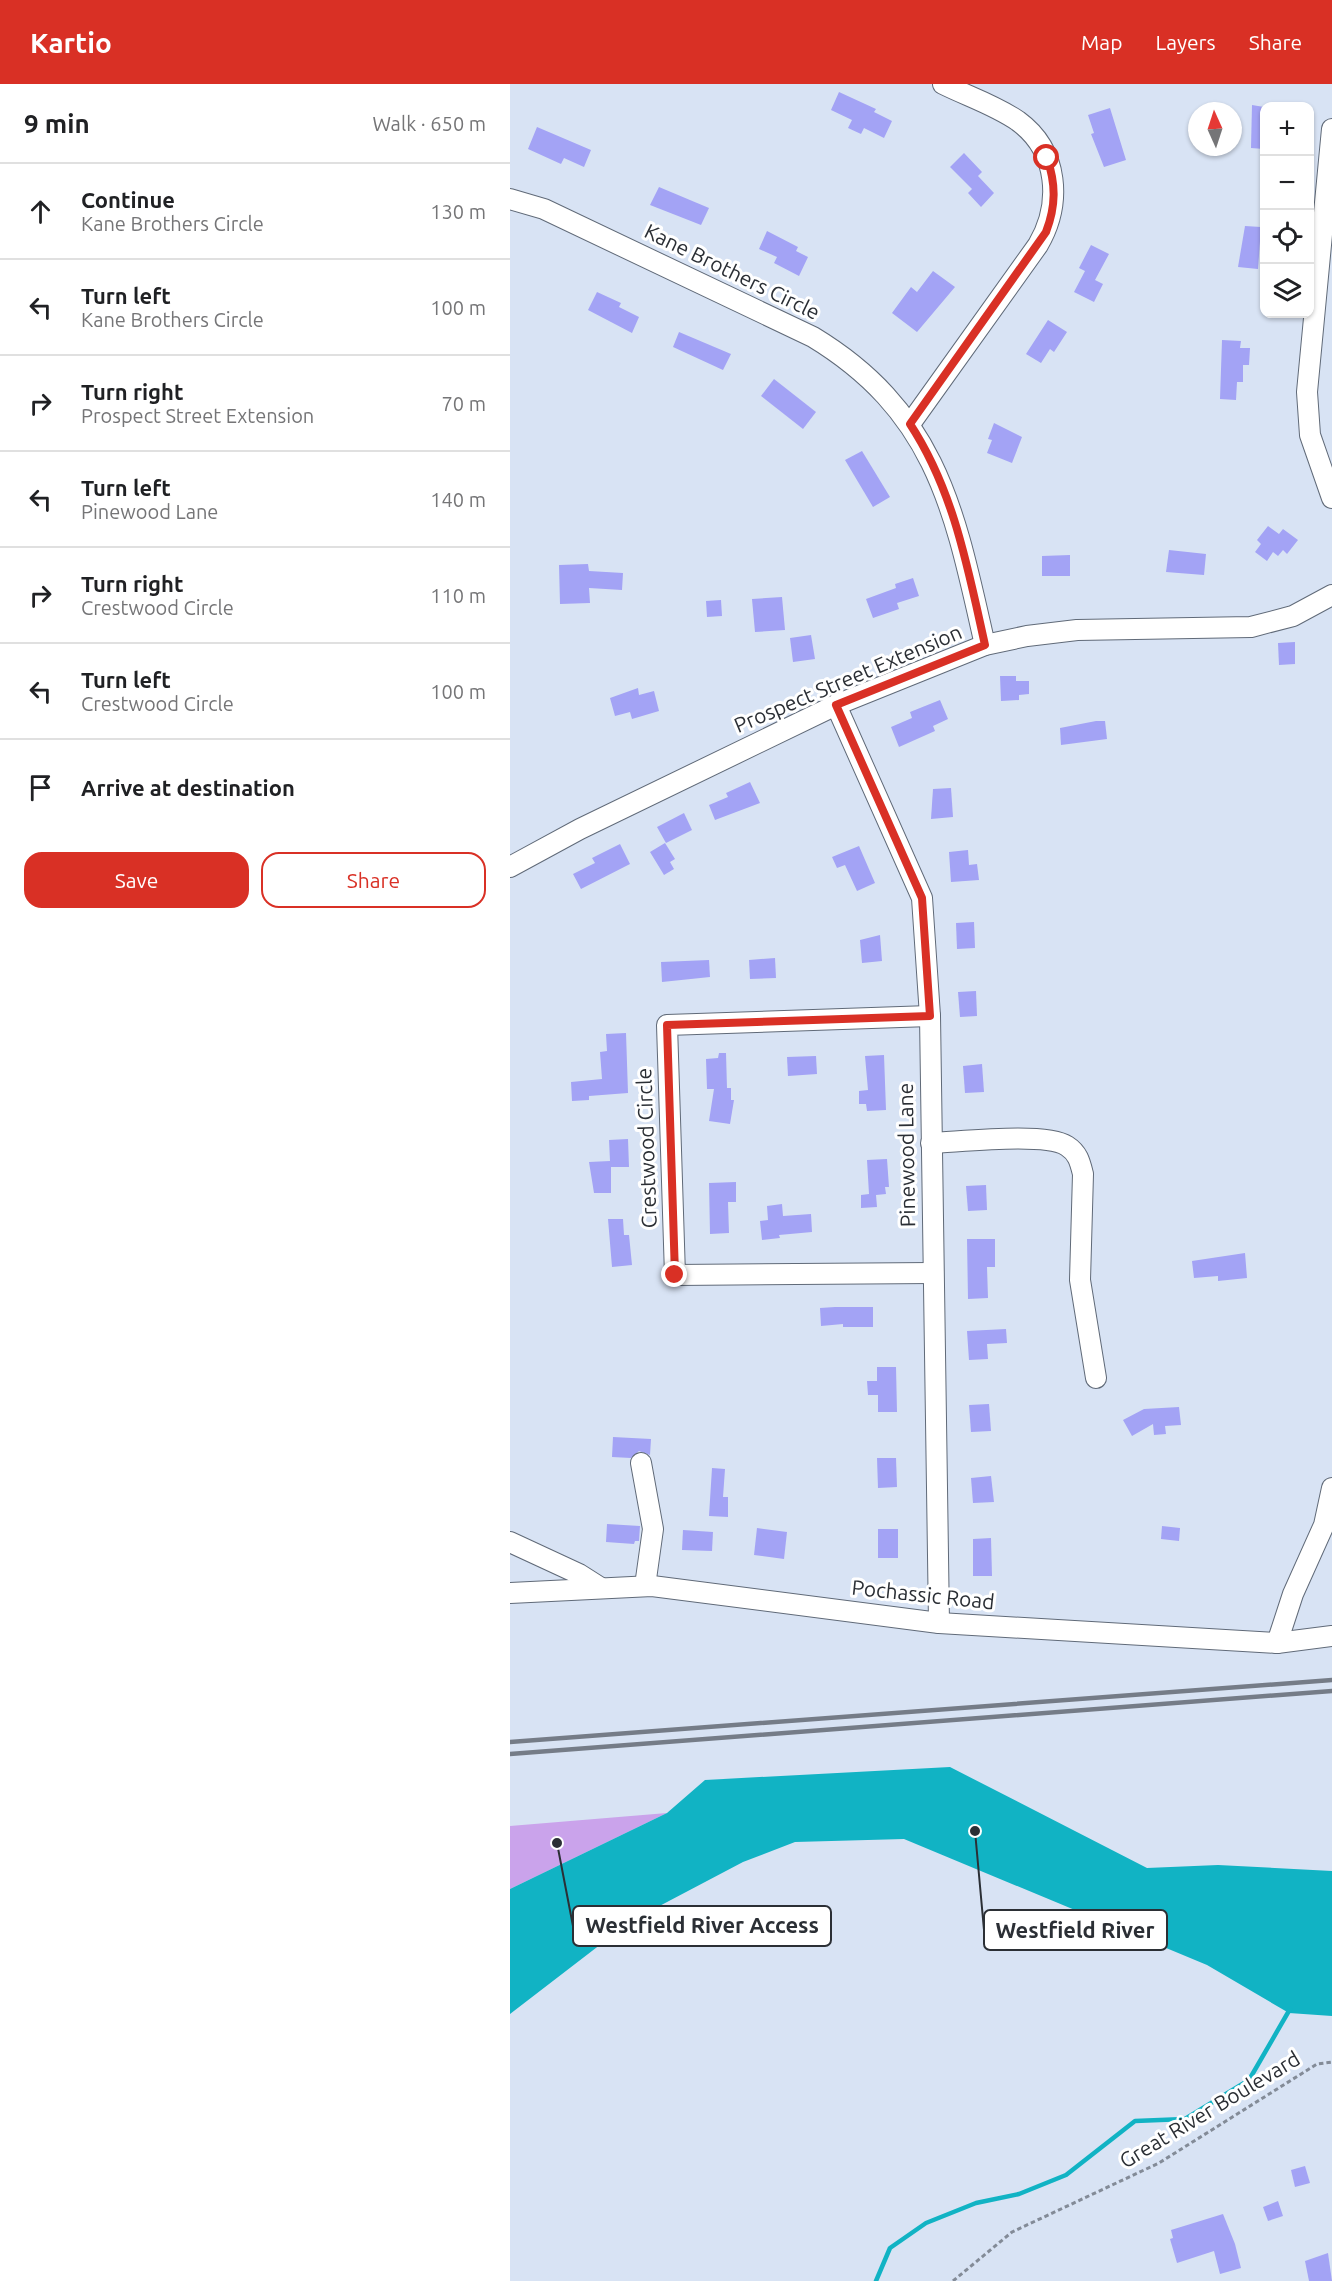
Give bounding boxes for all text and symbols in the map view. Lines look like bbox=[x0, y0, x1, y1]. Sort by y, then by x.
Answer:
text: Kartio bbox=[30, 27, 112, 58]
text: Map bbox=[1081, 30, 1122, 54]
text: Layers bbox=[1155, 30, 1216, 54]
text: Share bbox=[1249, 30, 1302, 54]
north arrow bbox=[1188, 102, 1242, 156]
map controls bbox=[1260, 102, 1314, 318]
button: + bbox=[1260, 102, 1314, 156]
text: 9 min bbox=[24, 109, 90, 138]
text: Walk · 650 m bbox=[373, 112, 486, 135]
route start bbox=[1033, 144, 1059, 170]
button: − bbox=[1260, 156, 1314, 210]
text: Continue bbox=[81, 187, 175, 212]
icon: ahead bbox=[24, 195, 57, 228]
text: 130 m bbox=[430, 200, 486, 223]
button: locate bbox=[1260, 210, 1314, 264]
text: Kane Brothers Circle bbox=[81, 212, 264, 235]
street label: Kane Brothers Circle bbox=[641, 218, 824, 324]
button: layers bbox=[1260, 264, 1314, 318]
text: Turn left bbox=[81, 283, 171, 308]
icon: left bbox=[24, 291, 57, 324]
text: 100 m bbox=[430, 296, 486, 319]
text: Kane Brothers Circle bbox=[81, 308, 264, 331]
text: Turn right bbox=[81, 379, 183, 404]
icon: right bbox=[24, 387, 57, 420]
text: 70 m bbox=[442, 392, 486, 415]
text: Prospect Street Extension bbox=[81, 404, 314, 427]
text: Turn left bbox=[81, 475, 171, 500]
icon: left bbox=[24, 483, 57, 516]
text: 140 m bbox=[430, 488, 486, 511]
text: Pinewood Lane bbox=[81, 500, 218, 523]
text: Turn right bbox=[81, 571, 183, 596]
icon: right bbox=[24, 579, 57, 612]
text: 110 m bbox=[430, 584, 486, 607]
text: Crestwood Circle bbox=[81, 596, 234, 619]
street label: Prospect Street Extension bbox=[730, 619, 965, 737]
text: Turn left bbox=[81, 667, 171, 692]
icon: left bbox=[24, 675, 57, 708]
text: 100 m bbox=[430, 680, 486, 703]
text: Crestwood Circle bbox=[81, 692, 234, 715]
icon: arrive bbox=[24, 771, 57, 804]
text: Arrive at destination bbox=[81, 775, 295, 800]
button: Save bbox=[24, 852, 249, 908]
button: Share bbox=[261, 852, 486, 908]
street label: Crestwood Circle bbox=[631, 1067, 661, 1229]
street label: Pinewood Lane bbox=[893, 1083, 919, 1227]
route end bbox=[661, 1261, 687, 1287]
street label: Pochassic Road bbox=[851, 1575, 996, 1613]
callout: Westfield River Access bbox=[573, 1906, 831, 1946]
callout: Westfield River bbox=[984, 1910, 1167, 1950]
text: Westfield River Access bbox=[585, 1912, 819, 1937]
text: Westfield River bbox=[995, 1917, 1155, 1942]
street label: Great River Boulevard bbox=[1115, 2046, 1304, 2172]

